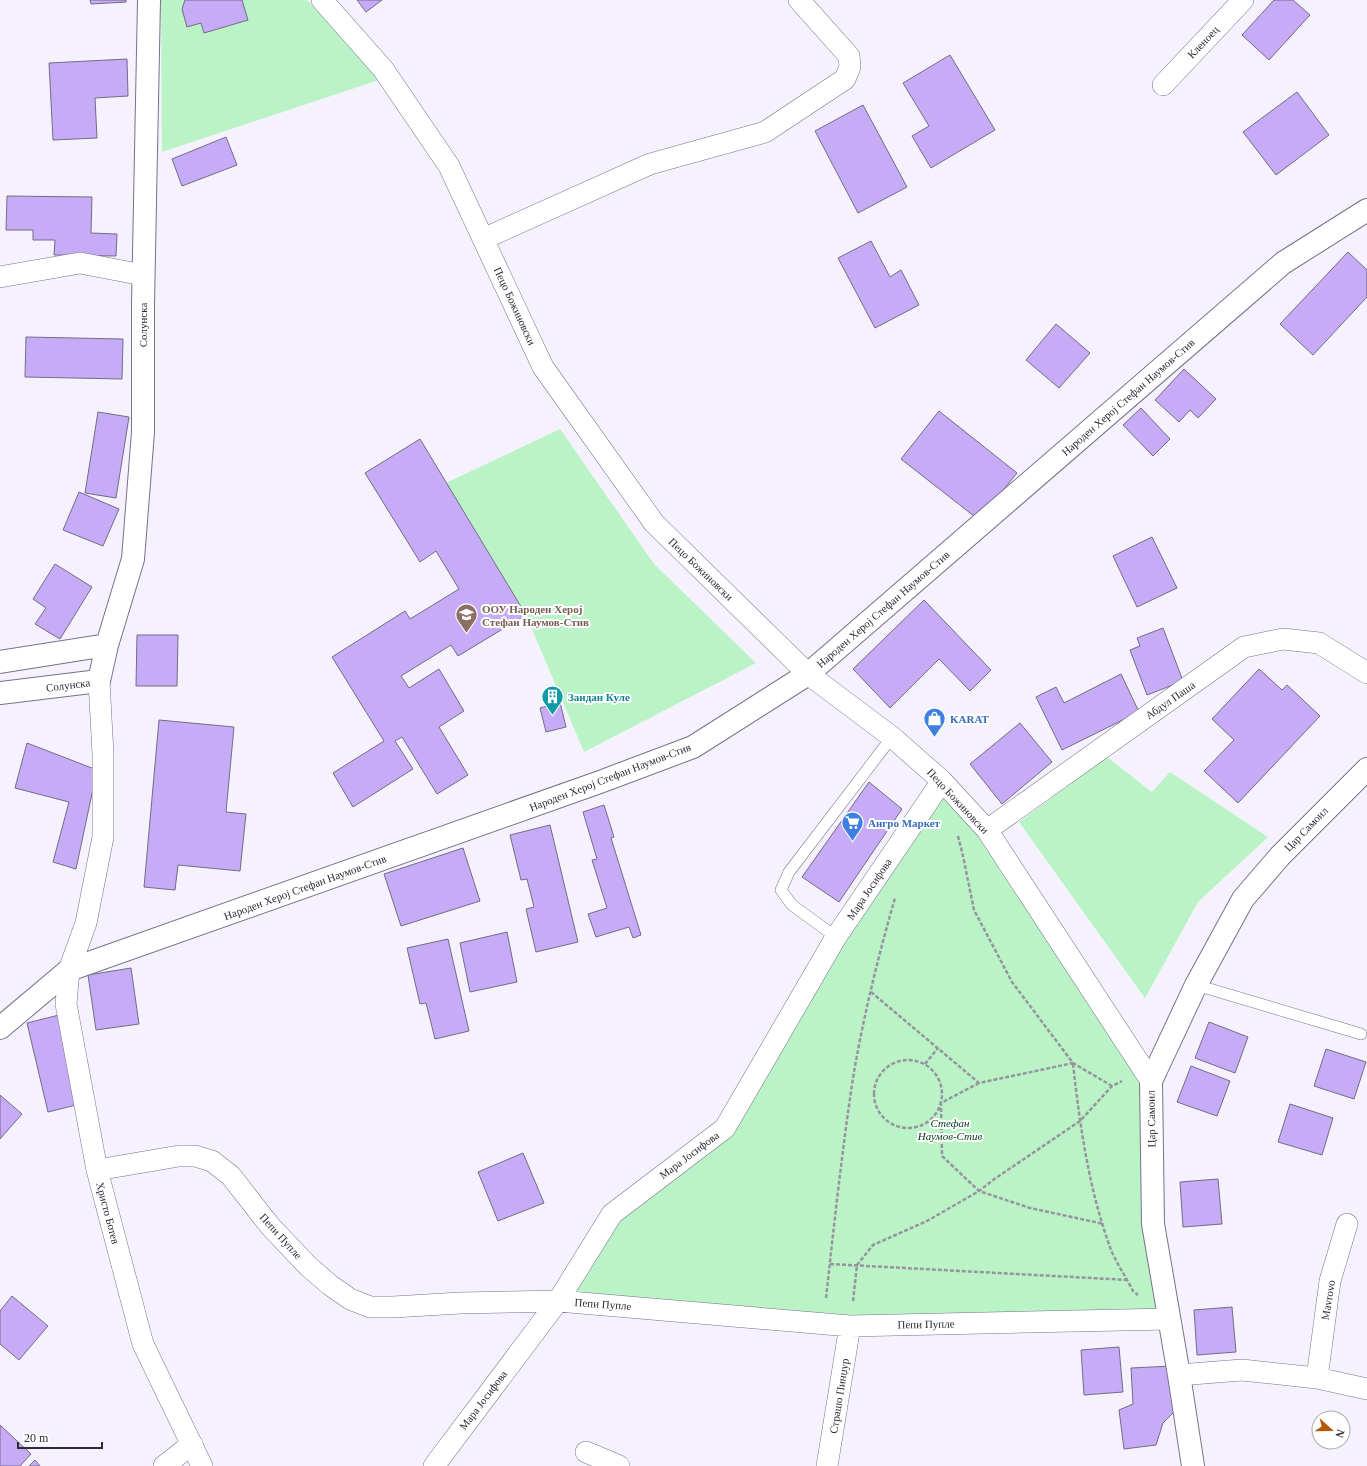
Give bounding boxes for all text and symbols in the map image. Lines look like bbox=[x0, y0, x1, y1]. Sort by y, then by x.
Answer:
street label: Кленоец bbox=[1185, 23, 1221, 61]
street label: Пецо Божиновски bbox=[492, 265, 538, 347]
street label: Солунска bbox=[137, 303, 149, 347]
street label: Народен Херој Стефан Наумов-Стив bbox=[1059, 336, 1197, 458]
street label: Пецо Божиновски bbox=[666, 535, 736, 603]
street label: Народен Херој Стефан Наумов-Стив bbox=[814, 548, 952, 670]
school or university icon: ООУ Народен Херој Стефан Наумов-Стив bbox=[453, 602, 479, 635]
place label: ООУ Народен Херој Стефан Наумов-Стив bbox=[482, 603, 589, 628]
street label: Солунска bbox=[45, 676, 91, 694]
street label: Абдул Паша bbox=[1143, 678, 1197, 721]
building icon: Зандан Куле bbox=[540, 684, 566, 717]
place label: Зандан Куле bbox=[568, 691, 630, 703]
shop icon: KARAT bbox=[922, 706, 948, 739]
place label: KARAT bbox=[950, 713, 990, 725]
street label: Народен Херој Стефан Наумов-Стив bbox=[528, 741, 692, 813]
street label: Пецо Божиновски bbox=[925, 766, 991, 836]
street label: Цар Самоил bbox=[1282, 804, 1331, 854]
supermarket icon: Ангро Маркет bbox=[840, 810, 866, 843]
place label: Ангро Маркет bbox=[868, 817, 941, 829]
street label: Народен Херој Стефан Наумов-Стив bbox=[222, 852, 388, 922]
street label: Мара Јосифова bbox=[844, 856, 894, 922]
street label: Цар Самоил bbox=[1144, 1090, 1157, 1148]
park label: Стефан Наумов-Стив bbox=[917, 1117, 983, 1142]
street label: Мара Јосифова bbox=[657, 1129, 721, 1181]
street label: Христо Ботев bbox=[94, 1181, 122, 1245]
street label: Пепи Пупле bbox=[257, 1211, 305, 1261]
street label: Mavrovo bbox=[1319, 1279, 1337, 1321]
street label: Пепи Пупле bbox=[574, 1296, 632, 1312]
street label: Пепи Пупле bbox=[897, 1318, 955, 1330]
street label: Страшо Пинџур bbox=[827, 1357, 851, 1434]
street label: Мара Јосифова bbox=[457, 1368, 509, 1432]
north arrow bbox=[1311, 1410, 1351, 1450]
scale bar bbox=[18, 1424, 102, 1450]
text: N bbox=[1333, 1428, 1347, 1439]
text: 20 m bbox=[24, 1431, 49, 1445]

